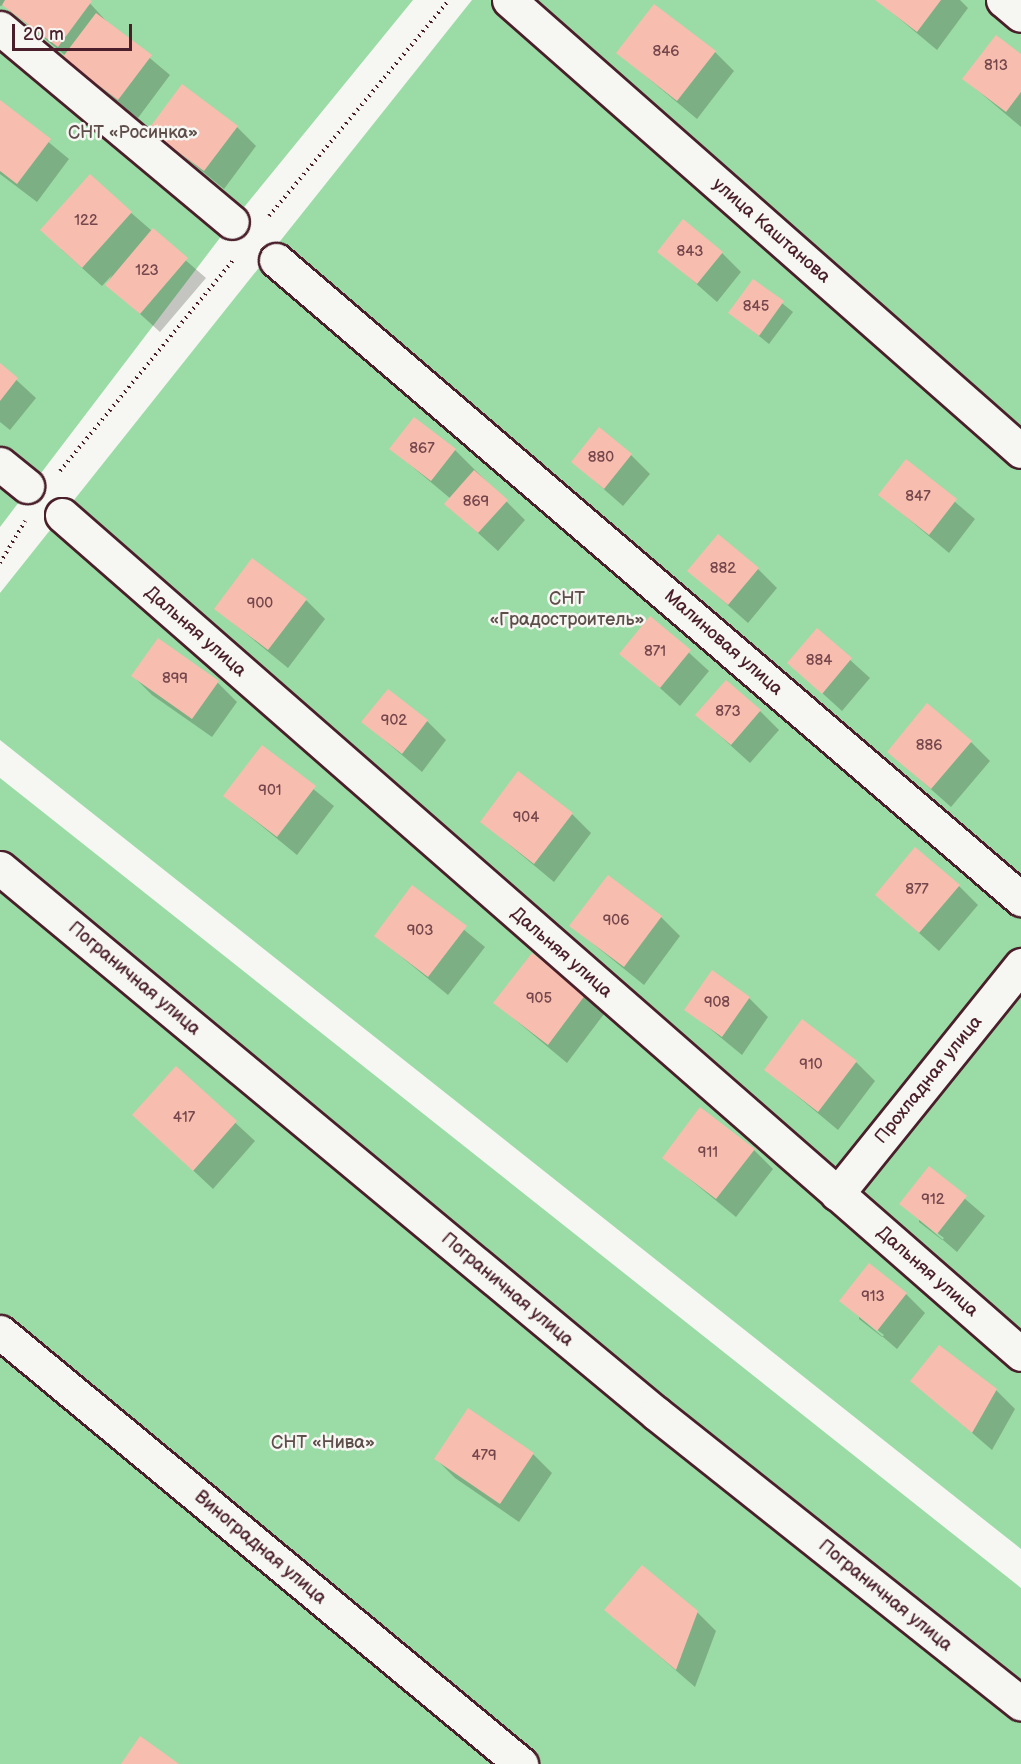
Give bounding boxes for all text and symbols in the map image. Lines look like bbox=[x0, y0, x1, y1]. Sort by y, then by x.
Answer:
scale bar bbox=[15, 12, 135, 50]
text: 20 m bbox=[23, 24, 64, 45]
house number: 846 bbox=[652, 43, 680, 61]
house number: 813 bbox=[984, 57, 1008, 75]
park label: СНТ «Росинка» bbox=[68, 122, 198, 144]
street label: улица Каштанова bbox=[708, 174, 834, 288]
house number: 122 bbox=[74, 212, 98, 230]
house number: 843 bbox=[676, 243, 704, 261]
house number: 123 bbox=[135, 262, 159, 280]
house number: 845 bbox=[743, 298, 769, 316]
house number: 867 bbox=[409, 440, 435, 458]
house number: 880 bbox=[588, 449, 614, 467]
house number: 847 bbox=[905, 488, 931, 506]
house number: 869 bbox=[463, 493, 489, 511]
house number: 882 bbox=[710, 560, 736, 578]
street label: Дальняя улица bbox=[140, 582, 250, 682]
street label: Малиновая улица bbox=[659, 586, 787, 700]
park label: СНТ «Градостроитель» bbox=[490, 589, 644, 632]
house number: 900 bbox=[247, 595, 273, 613]
house number: 871 bbox=[644, 643, 666, 661]
house number: 884 bbox=[806, 652, 832, 670]
house number: 899 bbox=[162, 670, 188, 688]
house number: 873 bbox=[715, 703, 741, 721]
house number: 902 bbox=[381, 712, 407, 730]
house number: 886 bbox=[916, 737, 942, 755]
house number: 901 bbox=[258, 782, 282, 800]
house number: 904 bbox=[513, 809, 539, 827]
house number: 877 bbox=[905, 881, 929, 899]
street label: Дальняя улица bbox=[506, 903, 616, 1003]
house number: 906 bbox=[603, 912, 629, 930]
street label: Пограничная улица bbox=[64, 917, 204, 1041]
house number: 903 bbox=[407, 922, 433, 940]
house number: 905 bbox=[526, 990, 552, 1008]
house number: 908 bbox=[704, 994, 730, 1012]
street label: Прохладная улица bbox=[871, 1012, 987, 1148]
house number: 910 bbox=[799, 1056, 823, 1074]
house number: 417 bbox=[173, 1109, 195, 1127]
house number: 911 bbox=[698, 1144, 718, 1162]
house number: 912 bbox=[921, 1191, 945, 1209]
street label: Дальняя улица bbox=[872, 1222, 982, 1322]
street label: Пограничная улица bbox=[437, 1228, 577, 1352]
house number: 913 bbox=[861, 1288, 885, 1306]
park label: СНТ «Нива» bbox=[271, 1432, 375, 1454]
house number: 479 bbox=[471, 1447, 497, 1465]
street label: Виноградная улица bbox=[190, 1487, 330, 1609]
street label: Пограничная улица bbox=[814, 1535, 956, 1657]

